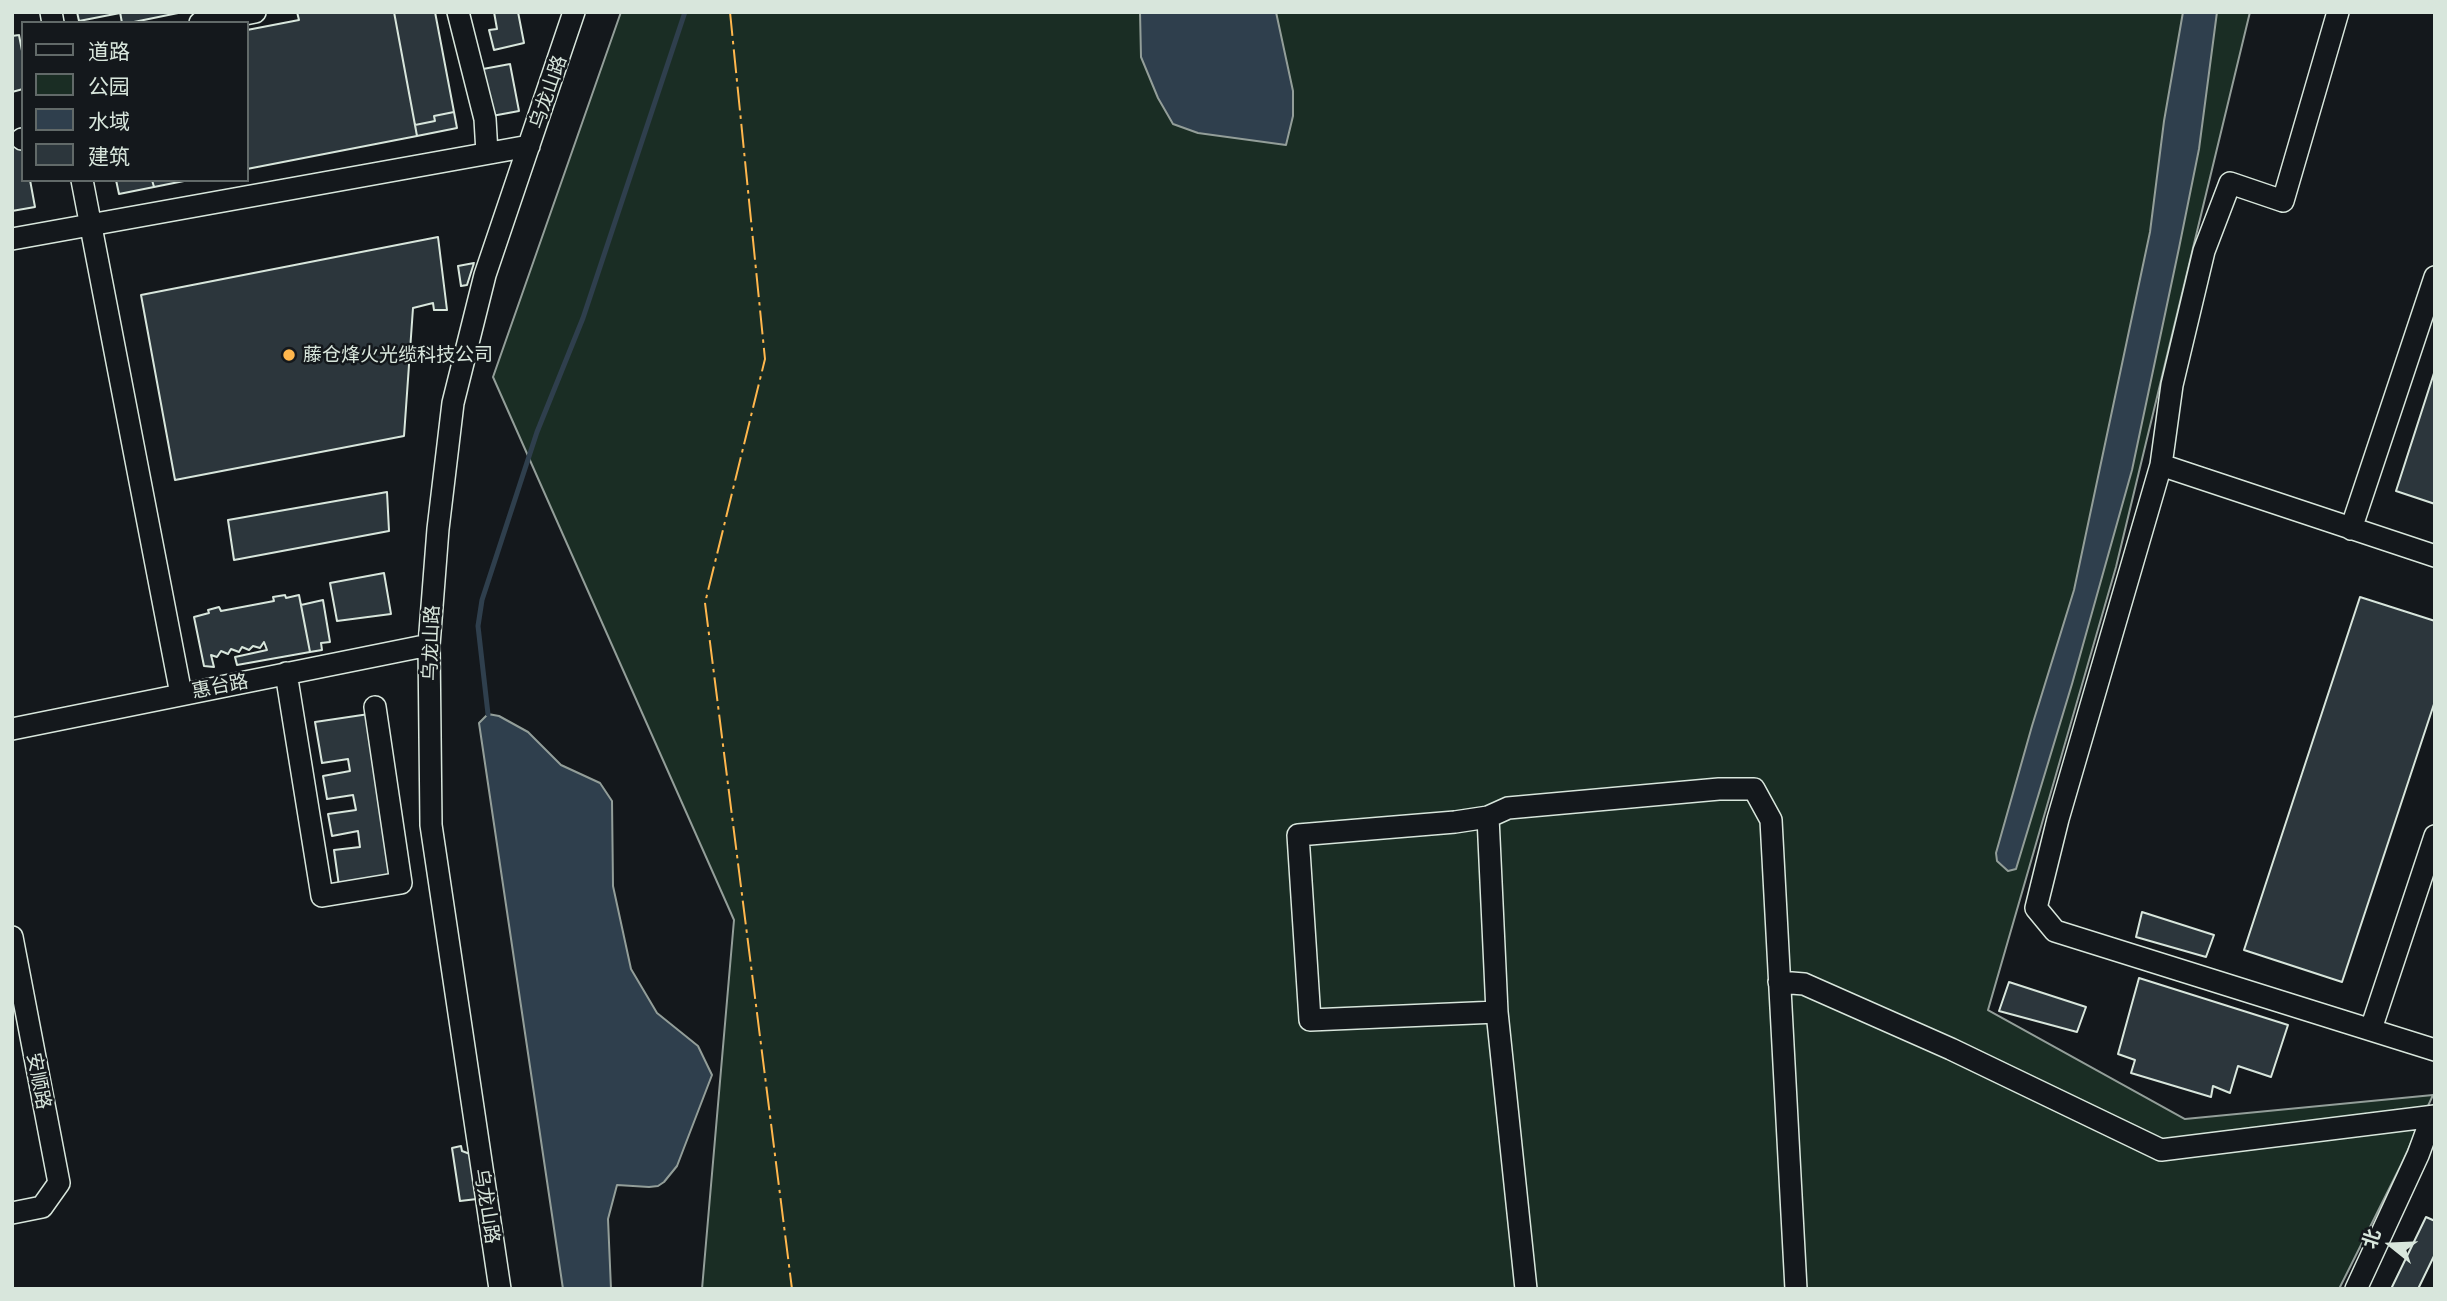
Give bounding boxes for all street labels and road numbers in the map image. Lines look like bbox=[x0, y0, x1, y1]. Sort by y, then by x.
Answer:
street label: 乌龙山路 bbox=[525, 52, 571, 132]
street label: 乌龙山路 bbox=[418, 605, 444, 681]
street label: 惠台路 bbox=[190, 669, 250, 703]
street label: 安顺路 bbox=[22, 1051, 56, 1111]
street label: 乌龙山路 bbox=[470, 1167, 504, 1245]

